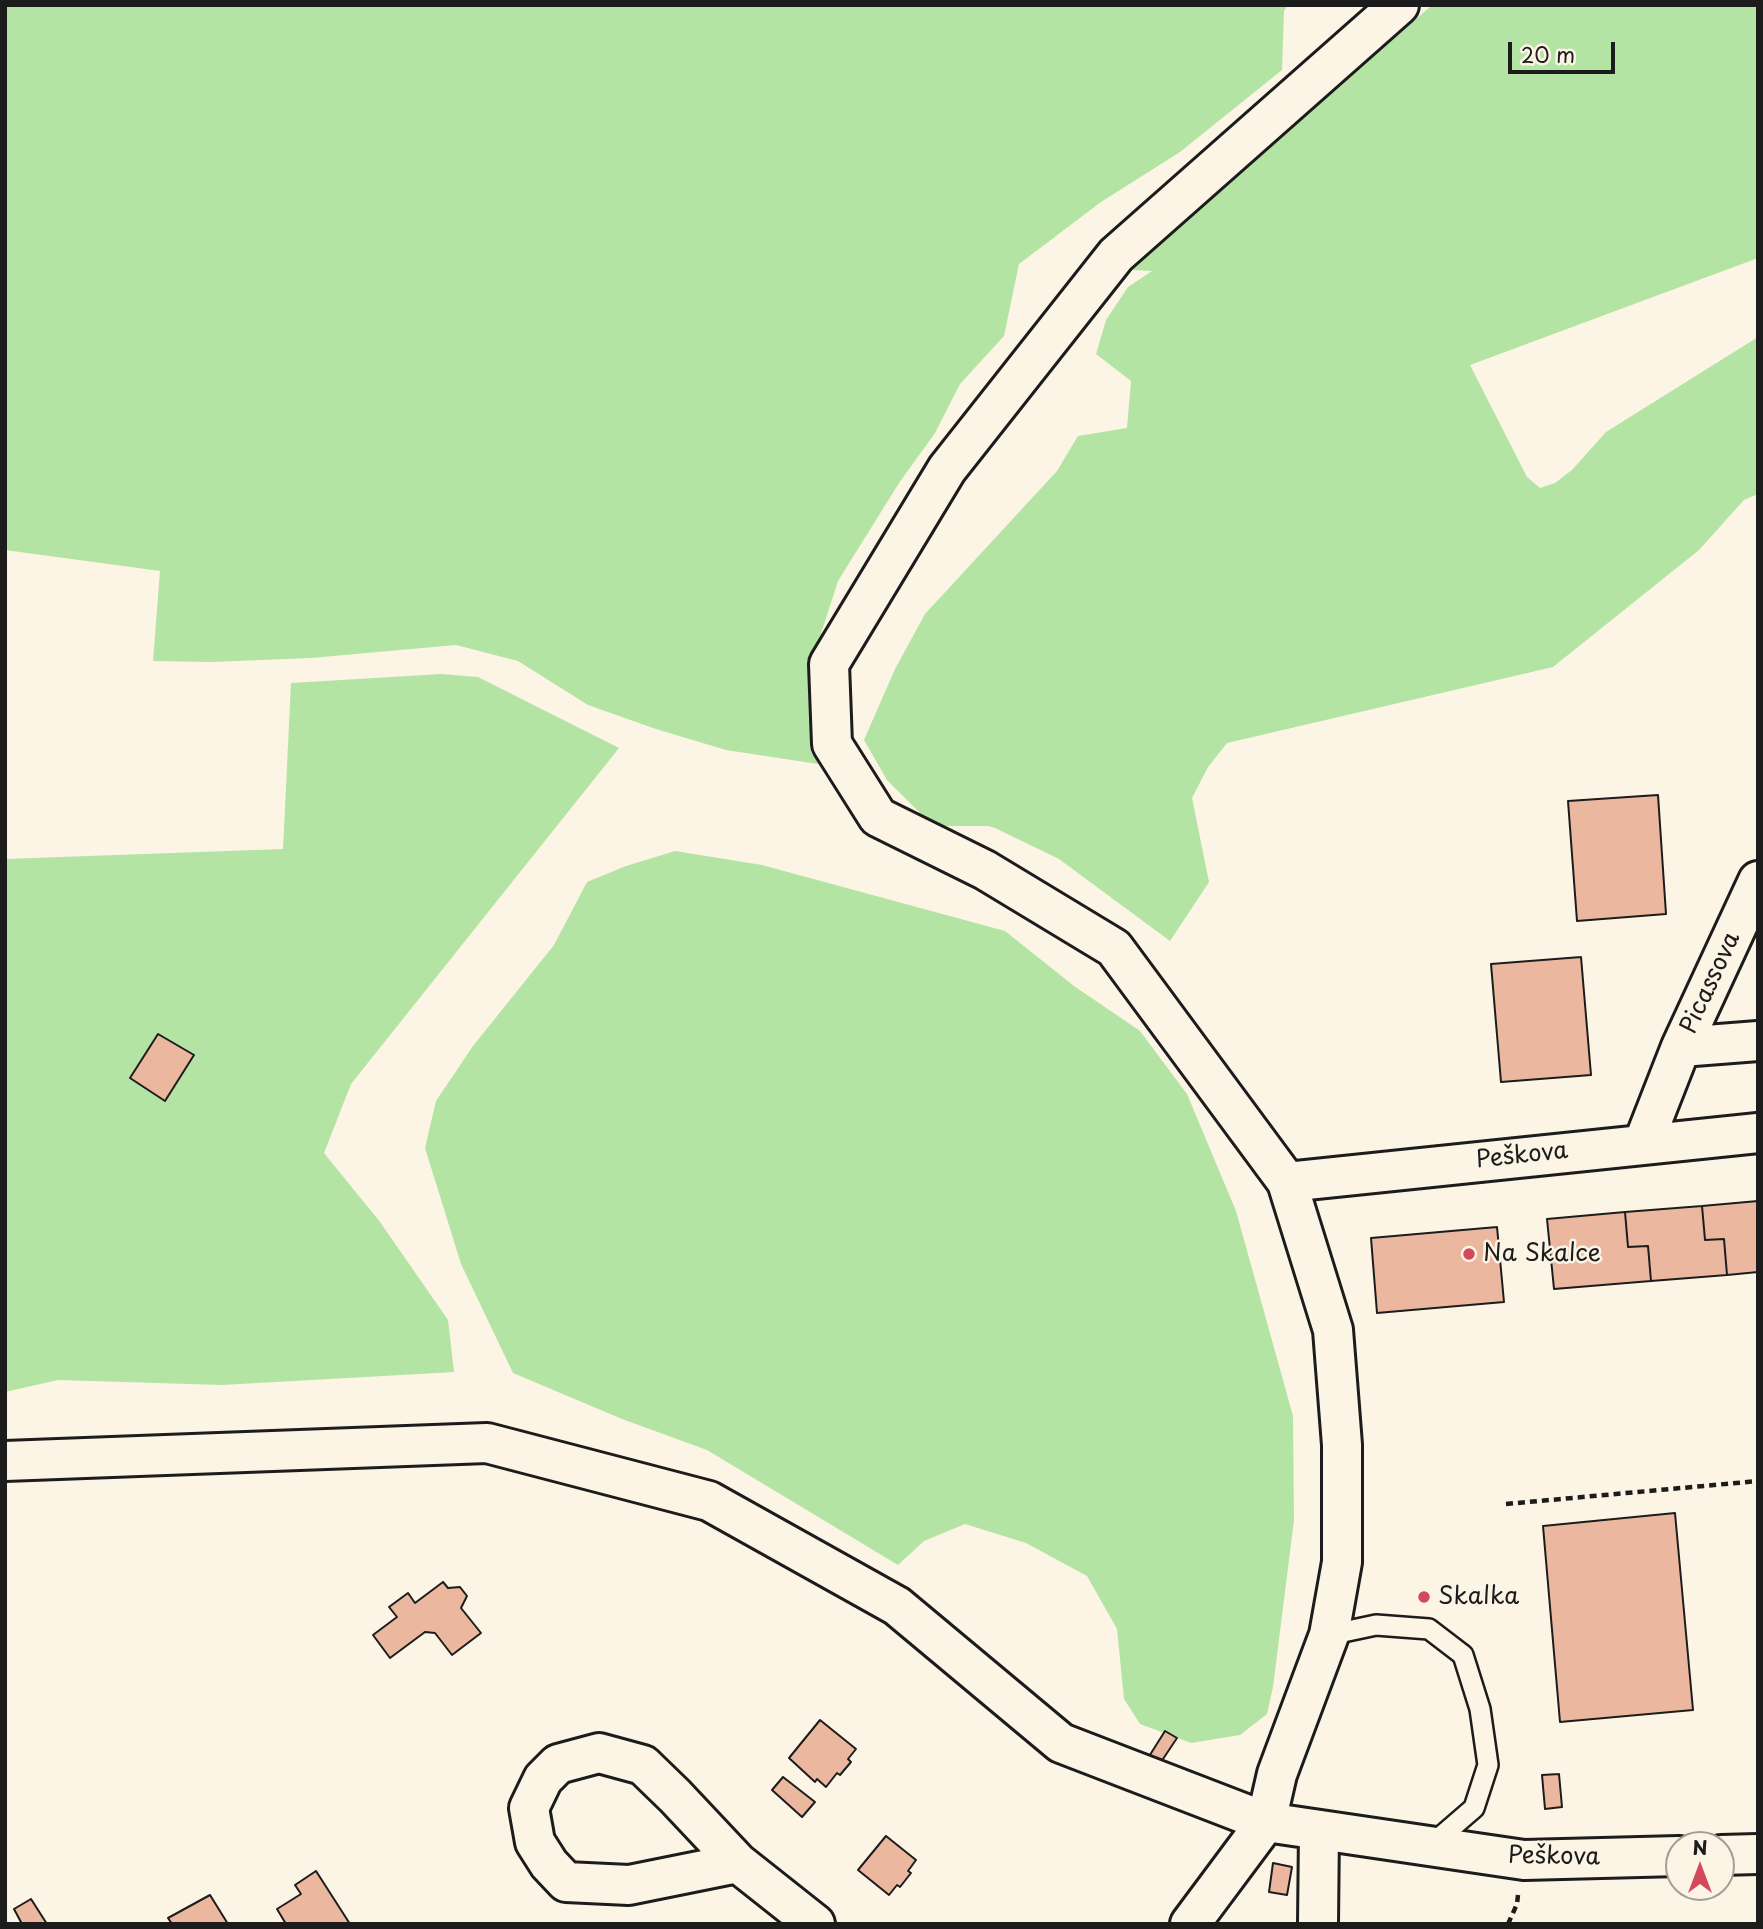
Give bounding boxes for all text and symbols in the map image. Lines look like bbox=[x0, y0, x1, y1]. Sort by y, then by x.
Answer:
scale bar bbox=[1511, 28, 1618, 72]
text: 20 m bbox=[1521, 38, 1575, 70]
street label: Picassova bbox=[1675, 928, 1747, 1038]
street label: Peškova bbox=[1475, 1137, 1569, 1175]
place label: Na Skalce bbox=[1483, 1240, 1601, 1268]
marker: Na Skalce bbox=[1461, 1246, 1477, 1262]
place label: Skalka bbox=[1438, 1583, 1519, 1611]
marker: Skalka bbox=[1416, 1589, 1432, 1605]
north arrow bbox=[1665, 1831, 1735, 1901]
text: N bbox=[1692, 1833, 1708, 1861]
street label: Peškova bbox=[1508, 1842, 1600, 1872]

